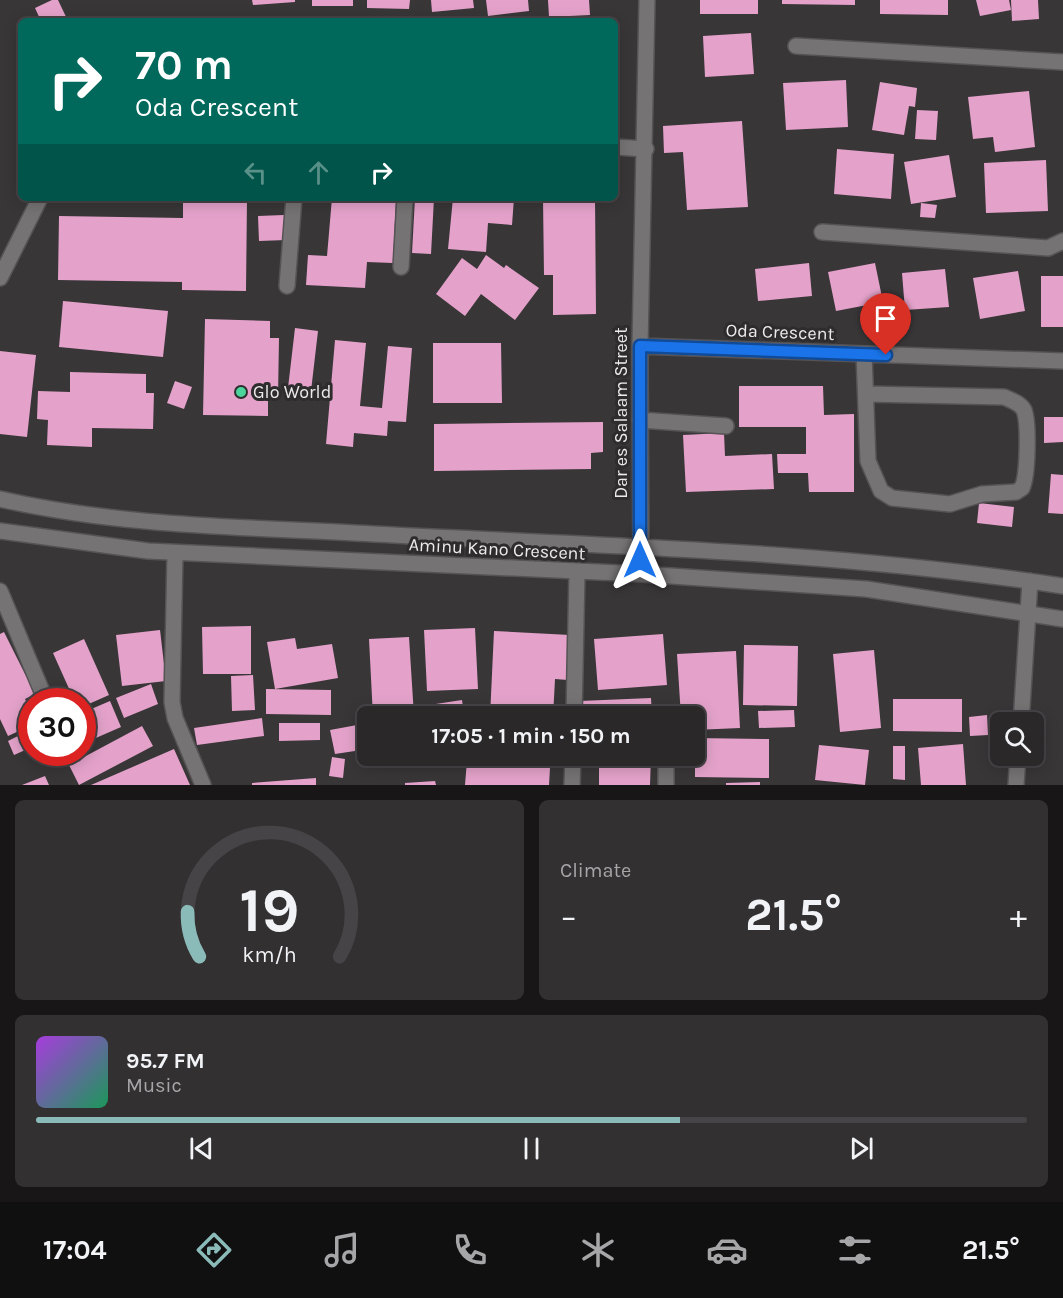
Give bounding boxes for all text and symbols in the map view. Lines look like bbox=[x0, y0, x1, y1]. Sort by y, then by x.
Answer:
text: 70 m bbox=[135, 40, 233, 90]
icon: right bbox=[36, 42, 114, 120]
text: Oda Crescent bbox=[135, 91, 298, 123]
icon: left bbox=[239, 156, 272, 189]
icon: ahead bbox=[302, 156, 335, 189]
icon: right bbox=[365, 156, 398, 189]
pin bbox=[860, 293, 911, 355]
icon: arrive bbox=[869, 302, 902, 335]
street label: Oda Crescent bbox=[725, 319, 835, 345]
street label: Dar es Salaam Street bbox=[610, 327, 632, 499]
place label: Glo World bbox=[253, 381, 331, 403]
marker: Glo World bbox=[234, 385, 248, 399]
position arrow bbox=[608, 528, 672, 592]
street label: Aminu Kano Crescent bbox=[408, 533, 586, 565]
speed limit sign: 30 bbox=[18, 688, 96, 766]
map controls bbox=[990, 712, 1044, 766]
button: search bbox=[990, 712, 1044, 766]
text: 17:05 · 1 min · 150 m bbox=[431, 723, 631, 749]
text: Climate bbox=[560, 859, 631, 882]
text: 19 bbox=[239, 874, 300, 947]
text: 21.5° bbox=[745, 889, 842, 941]
text: − bbox=[560, 897, 577, 935]
text: + bbox=[1010, 897, 1027, 935]
text: km/h bbox=[242, 942, 297, 967]
text: 95.7 FM bbox=[126, 1048, 205, 1074]
text: Music bbox=[126, 1074, 182, 1097]
icon: previous bbox=[185, 1132, 218, 1165]
icon: pause bbox=[515, 1132, 548, 1165]
icon: next bbox=[845, 1132, 878, 1165]
icon: directions bbox=[193, 1229, 235, 1271]
icon: music bbox=[321, 1229, 363, 1271]
icon: phone bbox=[449, 1229, 491, 1271]
icon: climate bbox=[577, 1229, 619, 1271]
icon: car bbox=[706, 1229, 748, 1271]
icon: filters bbox=[834, 1229, 876, 1271]
text: 17:04 bbox=[43, 1234, 107, 1266]
text: 21.5° bbox=[962, 1234, 1020, 1266]

